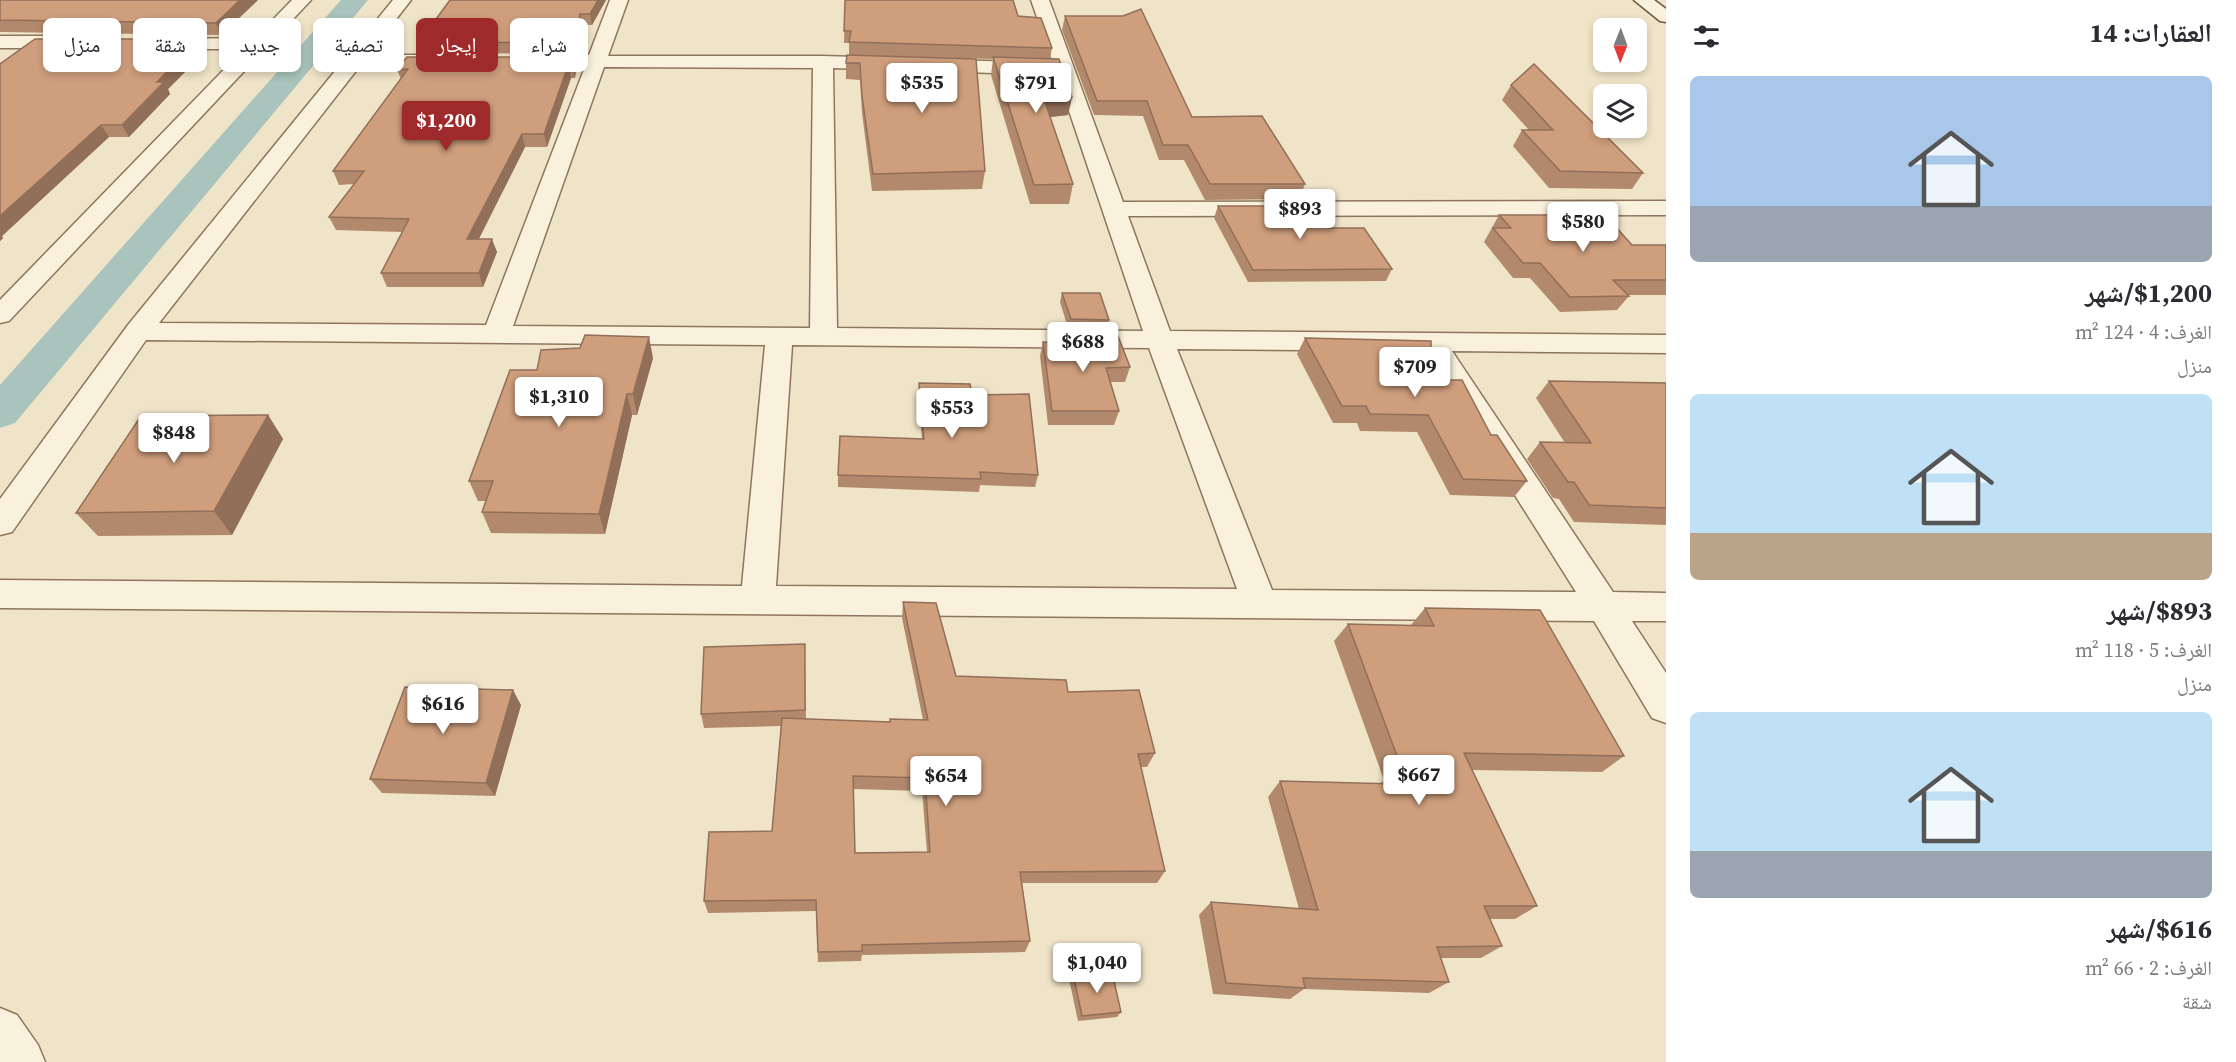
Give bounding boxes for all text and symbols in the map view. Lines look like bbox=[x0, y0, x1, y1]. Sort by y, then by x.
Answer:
text: العقارات: 14 bbox=[2089, 15, 2212, 51]
chip: منزل bbox=[43, 18, 121, 72]
chip: شقة bbox=[133, 18, 207, 72]
chip: جديد bbox=[219, 18, 301, 72]
chip: تصفية bbox=[313, 18, 404, 72]
chip: إيجار bbox=[416, 18, 498, 72]
chip: شراء bbox=[510, 18, 588, 72]
north arrow bbox=[1593, 18, 1647, 72]
map controls bbox=[1593, 18, 1647, 138]
icon: filters bbox=[1690, 20, 1723, 53]
pin: $535 bbox=[886, 63, 958, 114]
pin: $791 bbox=[1000, 63, 1072, 114]
text: $535 bbox=[900, 68, 944, 96]
text: $791 bbox=[1014, 68, 1058, 96]
button: layers bbox=[1593, 84, 1647, 138]
pin: $1,200 bbox=[397, 101, 495, 152]
text: $1,200 bbox=[416, 106, 476, 134]
icon: home bbox=[1897, 115, 2005, 223]
pin: $893 bbox=[1264, 189, 1336, 240]
text: $893 bbox=[1278, 194, 1322, 222]
pin: $580 bbox=[1547, 202, 1619, 253]
text: $580 bbox=[1561, 207, 1605, 235]
text: $1,200/شهر bbox=[2085, 275, 2212, 311]
text: الغرف: 4 · 124 m² bbox=[2075, 318, 2212, 346]
pin: $688 bbox=[1047, 322, 1119, 373]
text: $688 bbox=[1061, 327, 1105, 355]
pin: $709 bbox=[1379, 347, 1451, 398]
text: $709 bbox=[1393, 352, 1437, 380]
text: منزل bbox=[2177, 352, 2212, 380]
pin: $1,310 bbox=[510, 377, 608, 428]
text: $1,310 bbox=[529, 382, 589, 410]
pin: $553 bbox=[916, 388, 988, 439]
text: $553 bbox=[930, 393, 974, 421]
pin: $848 bbox=[138, 413, 210, 464]
text: $848 bbox=[152, 418, 196, 446]
icon: home bbox=[1897, 433, 2005, 541]
text: $893/شهر bbox=[2107, 593, 2212, 629]
text: الغرف: 5 · 118 m² bbox=[2075, 636, 2212, 664]
text: منزل bbox=[2177, 670, 2212, 698]
pin: $616 bbox=[407, 684, 479, 735]
text: $616 bbox=[421, 689, 465, 717]
icon: home bbox=[1897, 751, 2005, 859]
pin: $667 bbox=[1383, 755, 1455, 806]
pin: $654 bbox=[910, 756, 982, 807]
text: $667 bbox=[1397, 760, 1441, 788]
text: $654 bbox=[924, 761, 968, 789]
text: $616/شهر bbox=[2107, 911, 2212, 947]
pin: $1,040 bbox=[1048, 943, 1146, 994]
text: $1,040 bbox=[1067, 948, 1127, 976]
text: الغرف: 2 · 66 m² bbox=[2085, 954, 2212, 982]
text: شقة bbox=[2182, 988, 2212, 1016]

